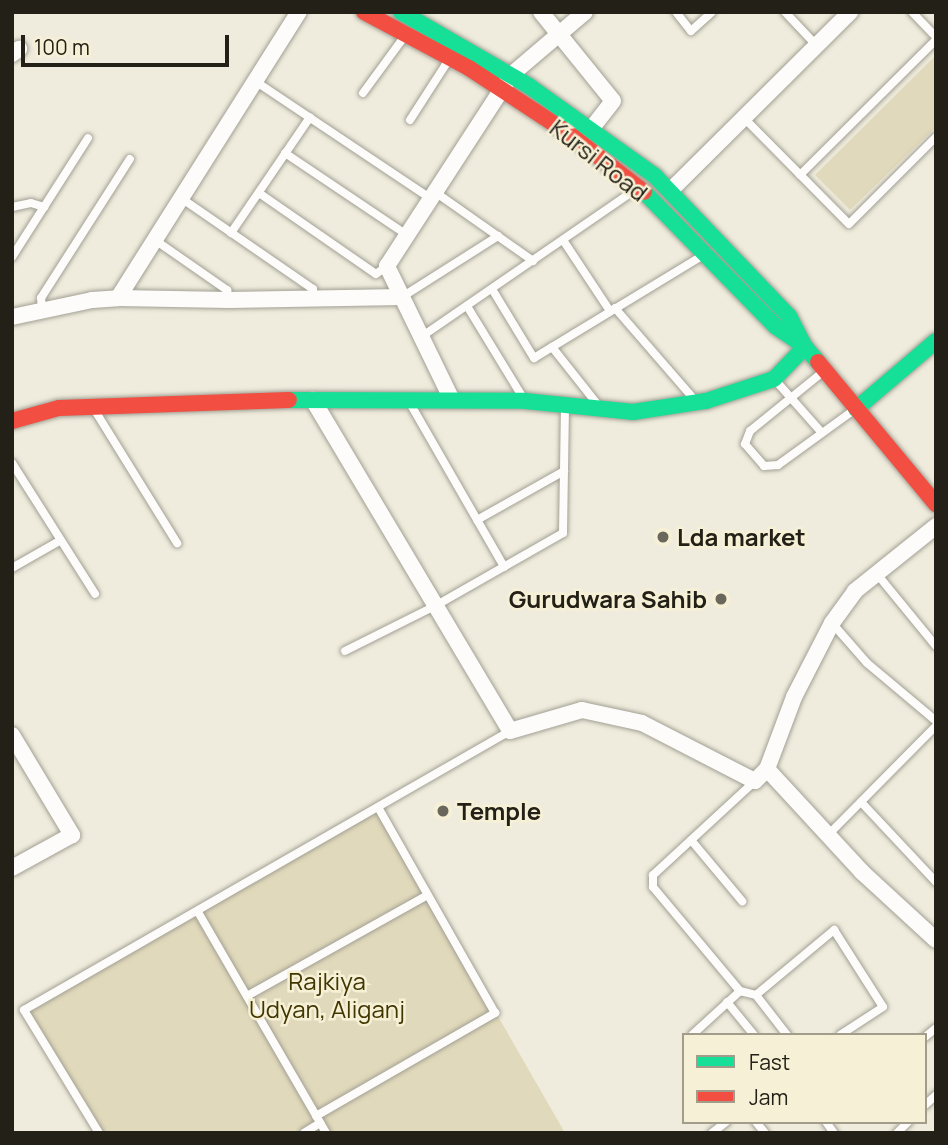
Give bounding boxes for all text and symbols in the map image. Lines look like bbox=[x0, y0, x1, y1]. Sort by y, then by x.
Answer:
scale bar bbox=[24, 21, 233, 65]
text: 100 m bbox=[34, 33, 90, 61]
street label: Kursi Road bbox=[545, 113, 653, 207]
place label: Lda market bbox=[677, 523, 806, 551]
marker: Lda market bbox=[655, 529, 671, 545]
place label: Gurudwara Sahib bbox=[509, 585, 707, 613]
marker: Gurudwara Sahib bbox=[713, 591, 729, 607]
place label: Temple bbox=[457, 797, 541, 825]
marker: Temple bbox=[435, 803, 451, 819]
park label: Rajkiya Udyan, Aliganj bbox=[249, 967, 405, 1023]
legend bbox=[682, 1033, 927, 1124]
text: Fast bbox=[749, 1048, 790, 1076]
text: Jam bbox=[749, 1083, 788, 1111]

